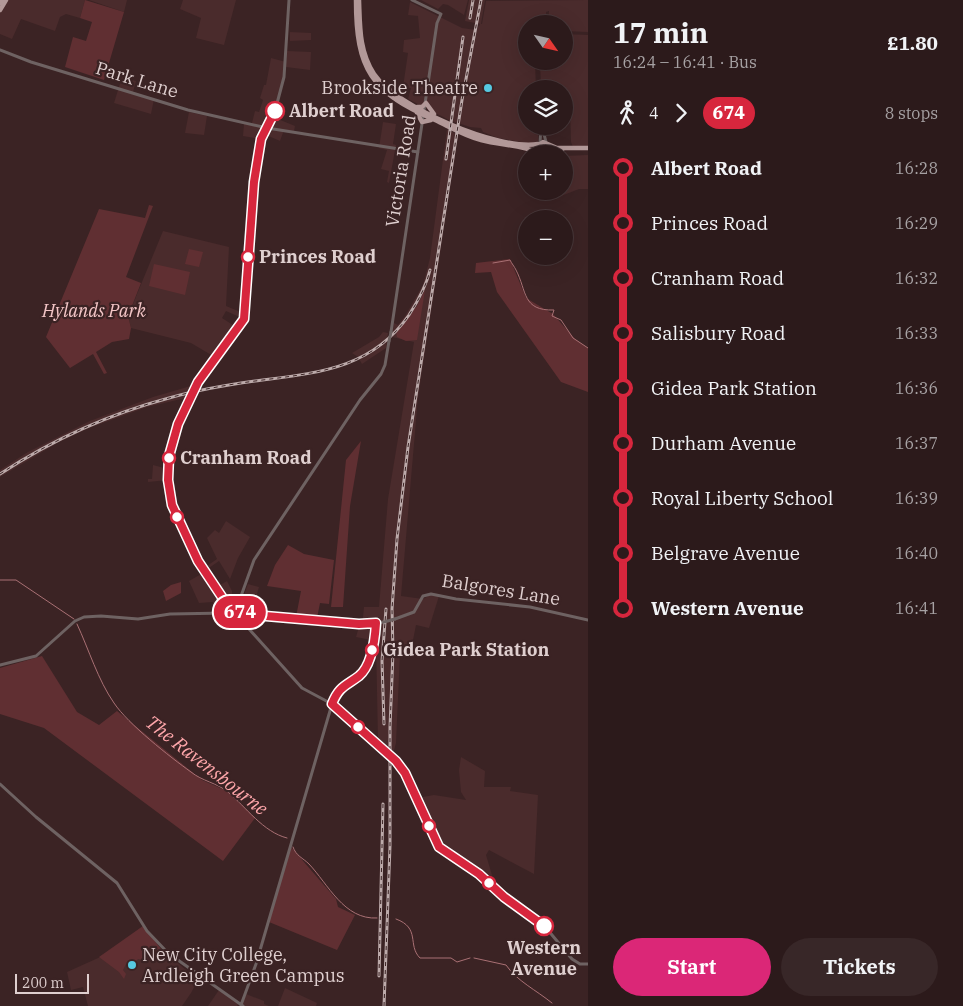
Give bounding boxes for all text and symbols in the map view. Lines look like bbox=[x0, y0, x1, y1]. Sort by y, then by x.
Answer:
text: 17 min bbox=[613, 14, 708, 51]
north arrow bbox=[518, 15, 572, 70]
map controls bbox=[518, 15, 573, 265]
text: £1.80 bbox=[887, 31, 938, 55]
text: 16:24 – 16:41 · Bus bbox=[613, 52, 757, 72]
street label: Park Lane bbox=[93, 56, 181, 103]
place label: Brookside Theatre bbox=[321, 76, 478, 99]
button: layers bbox=[518, 80, 573, 135]
marker: Brookside Theatre bbox=[482, 82, 494, 94]
place label: Albert Road bbox=[289, 99, 394, 122]
icon: walk bbox=[613, 99, 641, 127]
icon: forward bbox=[667, 99, 695, 127]
marker: Albert Road bbox=[265, 101, 285, 121]
text: 674 bbox=[713, 101, 745, 124]
text: 4 bbox=[649, 103, 659, 123]
text: 8 stops bbox=[885, 103, 938, 123]
street label: Victoria Road bbox=[380, 113, 421, 229]
button: + bbox=[518, 145, 573, 200]
text: Albert Road bbox=[651, 156, 762, 180]
text: 16:28 bbox=[895, 158, 938, 178]
button: − bbox=[518, 210, 573, 265]
text: Princes Road bbox=[651, 211, 768, 235]
text: 16:29 bbox=[895, 213, 938, 233]
place label: Princes Road bbox=[259, 245, 376, 268]
marker: Princes Road bbox=[241, 250, 255, 264]
text: Cranham Road bbox=[651, 266, 784, 290]
text: 16:32 bbox=[895, 268, 938, 288]
park label: Hylands Park bbox=[41, 299, 146, 322]
text: Salisbury Road bbox=[651, 321, 785, 345]
text: 16:33 bbox=[895, 323, 938, 343]
text: Gidea Park Station bbox=[651, 376, 817, 400]
text: 16:36 bbox=[895, 378, 938, 398]
text: Durham Avenue bbox=[651, 431, 796, 455]
text: 16:37 bbox=[895, 433, 938, 453]
place label: Cranham Road bbox=[180, 446, 312, 469]
marker: Cranham Road bbox=[162, 451, 176, 465]
text: Royal Liberty School bbox=[651, 486, 834, 510]
text: 16:39 bbox=[895, 488, 938, 508]
unlabelled marker bbox=[170, 510, 184, 524]
text: Belgrave Avenue bbox=[651, 541, 800, 565]
text: 16:40 bbox=[895, 543, 938, 563]
street label: Balgores Lane bbox=[440, 569, 562, 610]
line badge: 674 bbox=[211, 596, 269, 628]
text: Western Avenue bbox=[651, 596, 804, 620]
text: 16:41 bbox=[895, 598, 938, 618]
text: 674 bbox=[224, 600, 256, 623]
place label: Gidea Park Station bbox=[383, 638, 549, 661]
marker: Gidea Park Station bbox=[365, 643, 379, 657]
water label: The Ravensbourne bbox=[141, 710, 273, 821]
unlabelled marker bbox=[351, 720, 365, 734]
unlabelled marker bbox=[422, 819, 436, 833]
unlabelled marker bbox=[482, 876, 496, 890]
marker: Western Avenue bbox=[534, 916, 554, 936]
place label: Western Avenue bbox=[507, 936, 581, 980]
button: Start bbox=[613, 938, 771, 996]
button: Tickets bbox=[781, 938, 938, 996]
place label: New City College, Ardleigh Green Campus bbox=[142, 943, 345, 987]
marker: New City College, Ardleigh Green Campus bbox=[126, 959, 138, 971]
scale bar bbox=[15, 971, 89, 994]
text: 200 m bbox=[22, 974, 64, 992]

